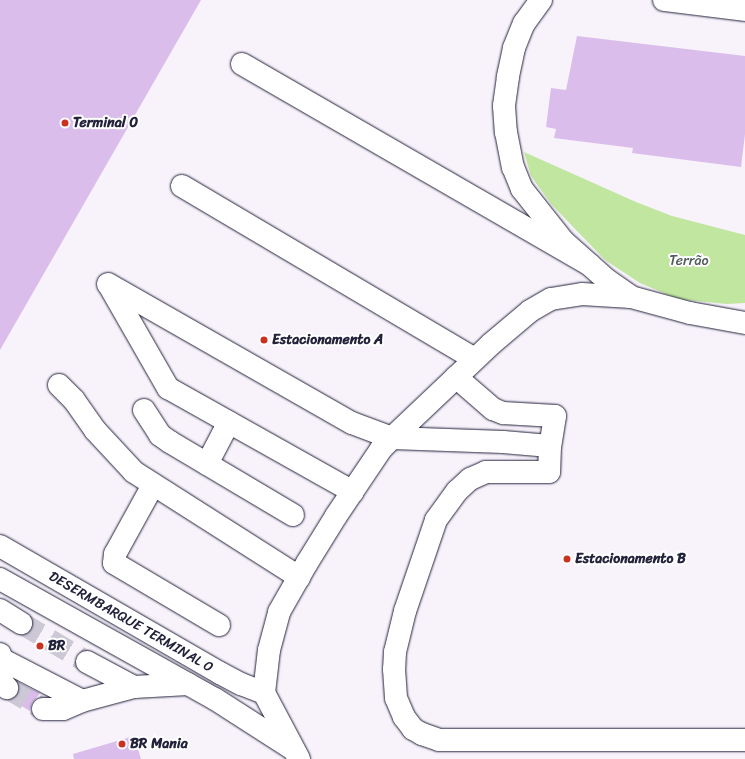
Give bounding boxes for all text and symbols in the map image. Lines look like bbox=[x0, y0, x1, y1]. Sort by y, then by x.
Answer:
place label: Terminal 0 bbox=[73, 115, 138, 131]
marker: Terminal 0 bbox=[60, 118, 70, 128]
park label: Terrão bbox=[669, 253, 709, 269]
place label: Estacionamento A bbox=[272, 332, 383, 348]
marker: Estacionamento A bbox=[259, 335, 269, 345]
place label: Estacionamento B bbox=[575, 551, 686, 567]
marker: Estacionamento B bbox=[562, 554, 572, 564]
street label: DESERMBARQUE TERMINAL 0 bbox=[46, 568, 216, 676]
place label: BR bbox=[48, 638, 65, 654]
marker: BR bbox=[35, 641, 45, 651]
place label: BR Mania bbox=[130, 736, 188, 752]
marker: BR Mania bbox=[117, 739, 127, 749]

